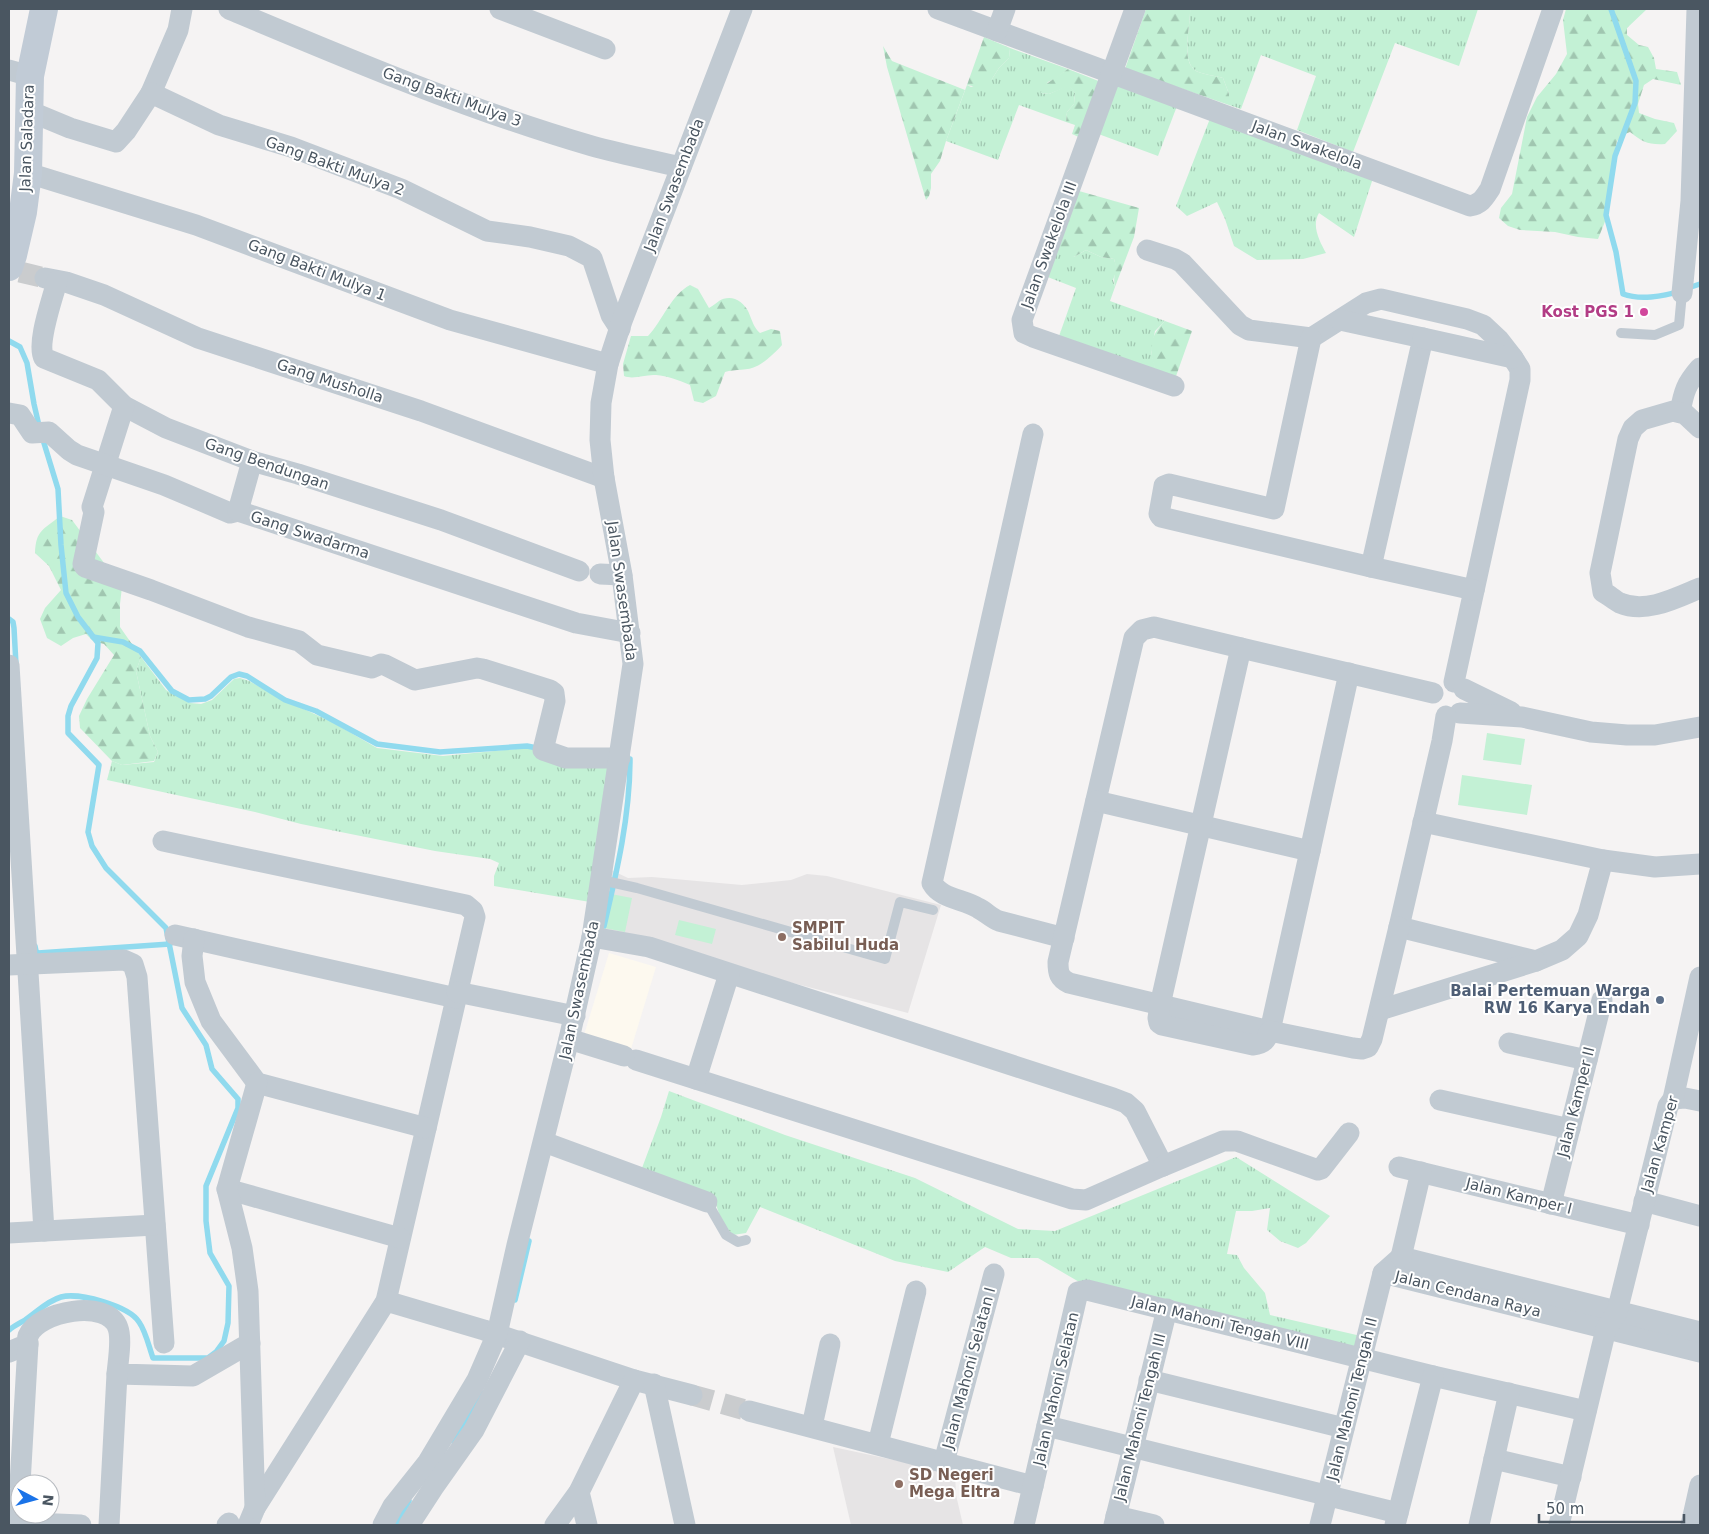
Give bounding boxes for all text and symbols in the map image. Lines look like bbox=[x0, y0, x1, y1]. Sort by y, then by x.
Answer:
street label: Gang Bakti Mulya 3 bbox=[380, 63, 524, 131]
street label: Jalan Saladara bbox=[16, 84, 38, 193]
street label: Jalan Swasembada bbox=[640, 116, 708, 255]
street label: Jalan Swakelola bbox=[1248, 116, 1365, 173]
street label: Gang Bakti Mulya 2 bbox=[263, 132, 407, 200]
street label: Jalan Swakelola III bbox=[1017, 179, 1080, 312]
street label: Gang Bakti Mulya 1 bbox=[245, 235, 389, 305]
place label: Kost PGS 1 bbox=[1541, 303, 1634, 321]
marker: Kost PGS 1 bbox=[1638, 306, 1650, 318]
street label: Gang Musholla bbox=[274, 355, 386, 407]
street label: Gang Bendungan bbox=[202, 434, 332, 494]
street label: Gang Swadarma bbox=[248, 507, 372, 563]
street label: Jalan Swasembada bbox=[603, 519, 641, 662]
street label: Jalan Swasembada bbox=[555, 919, 602, 1062]
place label: SMPIT Sabilul Huda bbox=[792, 919, 899, 954]
marker: SMPIT Sabilul Huda bbox=[776, 931, 788, 943]
place label: Balai Pertemuan Warga RW 16 Karya Endah bbox=[1450, 982, 1650, 1017]
marker: Balai Pertemuan Warga RW 16 Karya Endah bbox=[1654, 994, 1666, 1006]
street label: Jalan Kamper II bbox=[1553, 1045, 1598, 1160]
street label: Jalan Kamper bbox=[1637, 1093, 1683, 1195]
street label: Jalan Kamper I bbox=[1463, 1174, 1574, 1218]
street label: Jalan Cendana Raya bbox=[1392, 1267, 1543, 1321]
street label: Jalan Mahoni Selatan I bbox=[939, 1285, 999, 1452]
street label: Jalan Mahoni Tengah VIII bbox=[1128, 1292, 1311, 1354]
street label: Jalan Mahoni Selatan bbox=[1029, 1310, 1082, 1469]
street label: Jalan Mahoni Tengah II bbox=[1323, 1315, 1381, 1484]
street label: Jalan Mahoni Tengah III bbox=[1110, 1331, 1170, 1504]
place label: SD Negeri Mega Eltra bbox=[909, 1466, 1000, 1501]
north arrow bbox=[10, 1474, 60, 1524]
marker: SD Negeri Mega Eltra bbox=[893, 1478, 905, 1490]
scale bar bbox=[1539, 1492, 1684, 1524]
text: N bbox=[39, 1494, 56, 1507]
text: 50 m bbox=[1546, 1500, 1584, 1518]

